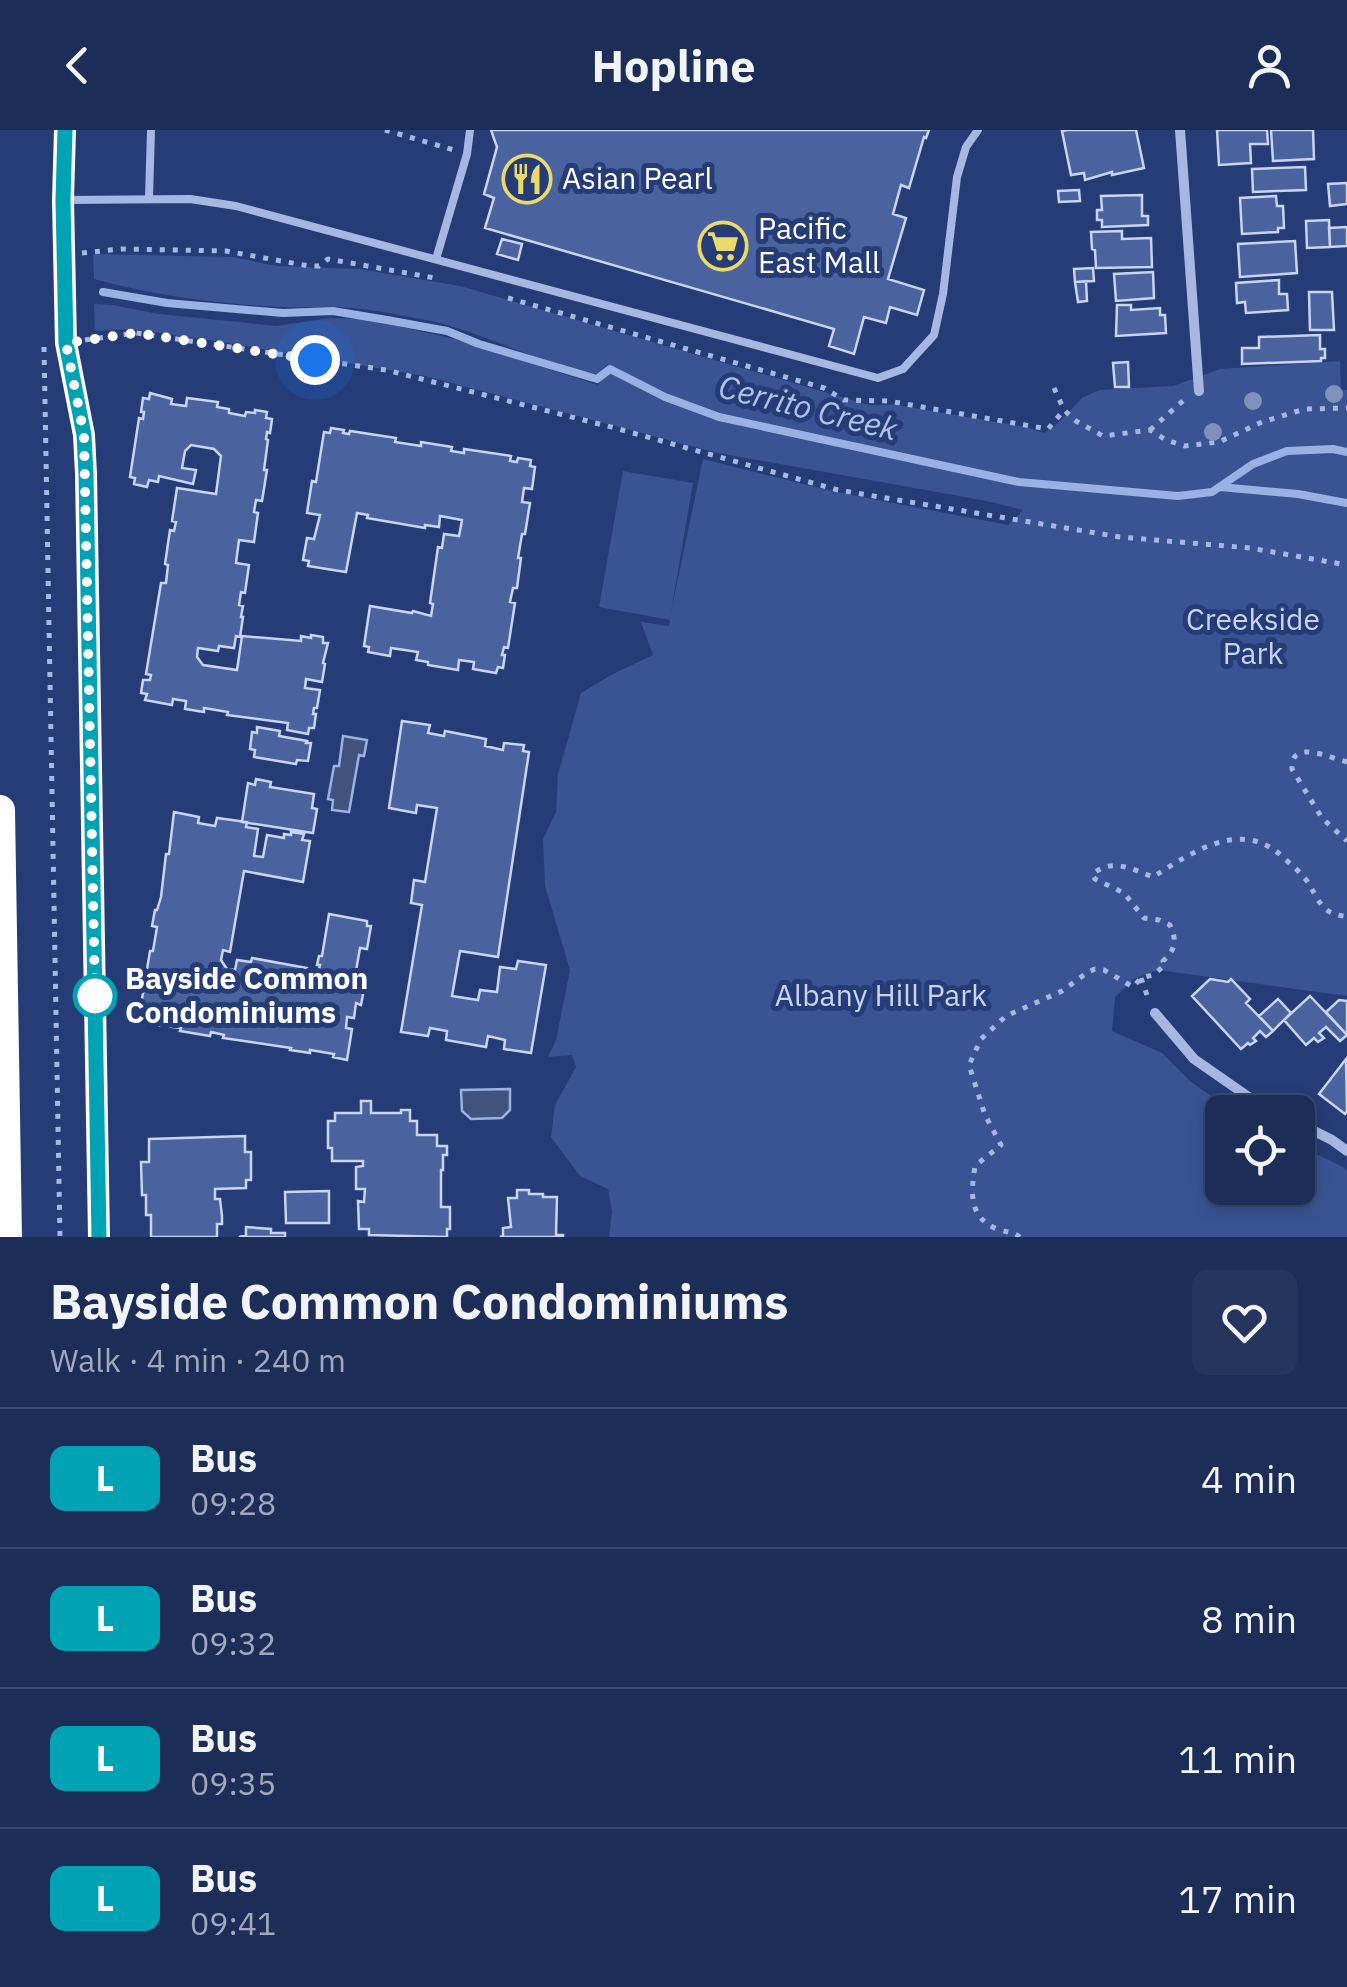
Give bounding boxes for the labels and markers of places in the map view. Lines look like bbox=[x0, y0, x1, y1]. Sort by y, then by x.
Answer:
restaurant icon: Asian Pearl bbox=[501, 153, 553, 205]
place label: Asian Pearl bbox=[562, 158, 713, 197]
place label: Pacific East Mall bbox=[758, 208, 880, 281]
supermarket icon: Pacific East Mall bbox=[697, 220, 749, 272]
place label: Bayside Common Condominiums bbox=[125, 958, 368, 1031]
marker: Bayside Common Condominiums bbox=[74, 975, 116, 1017]

